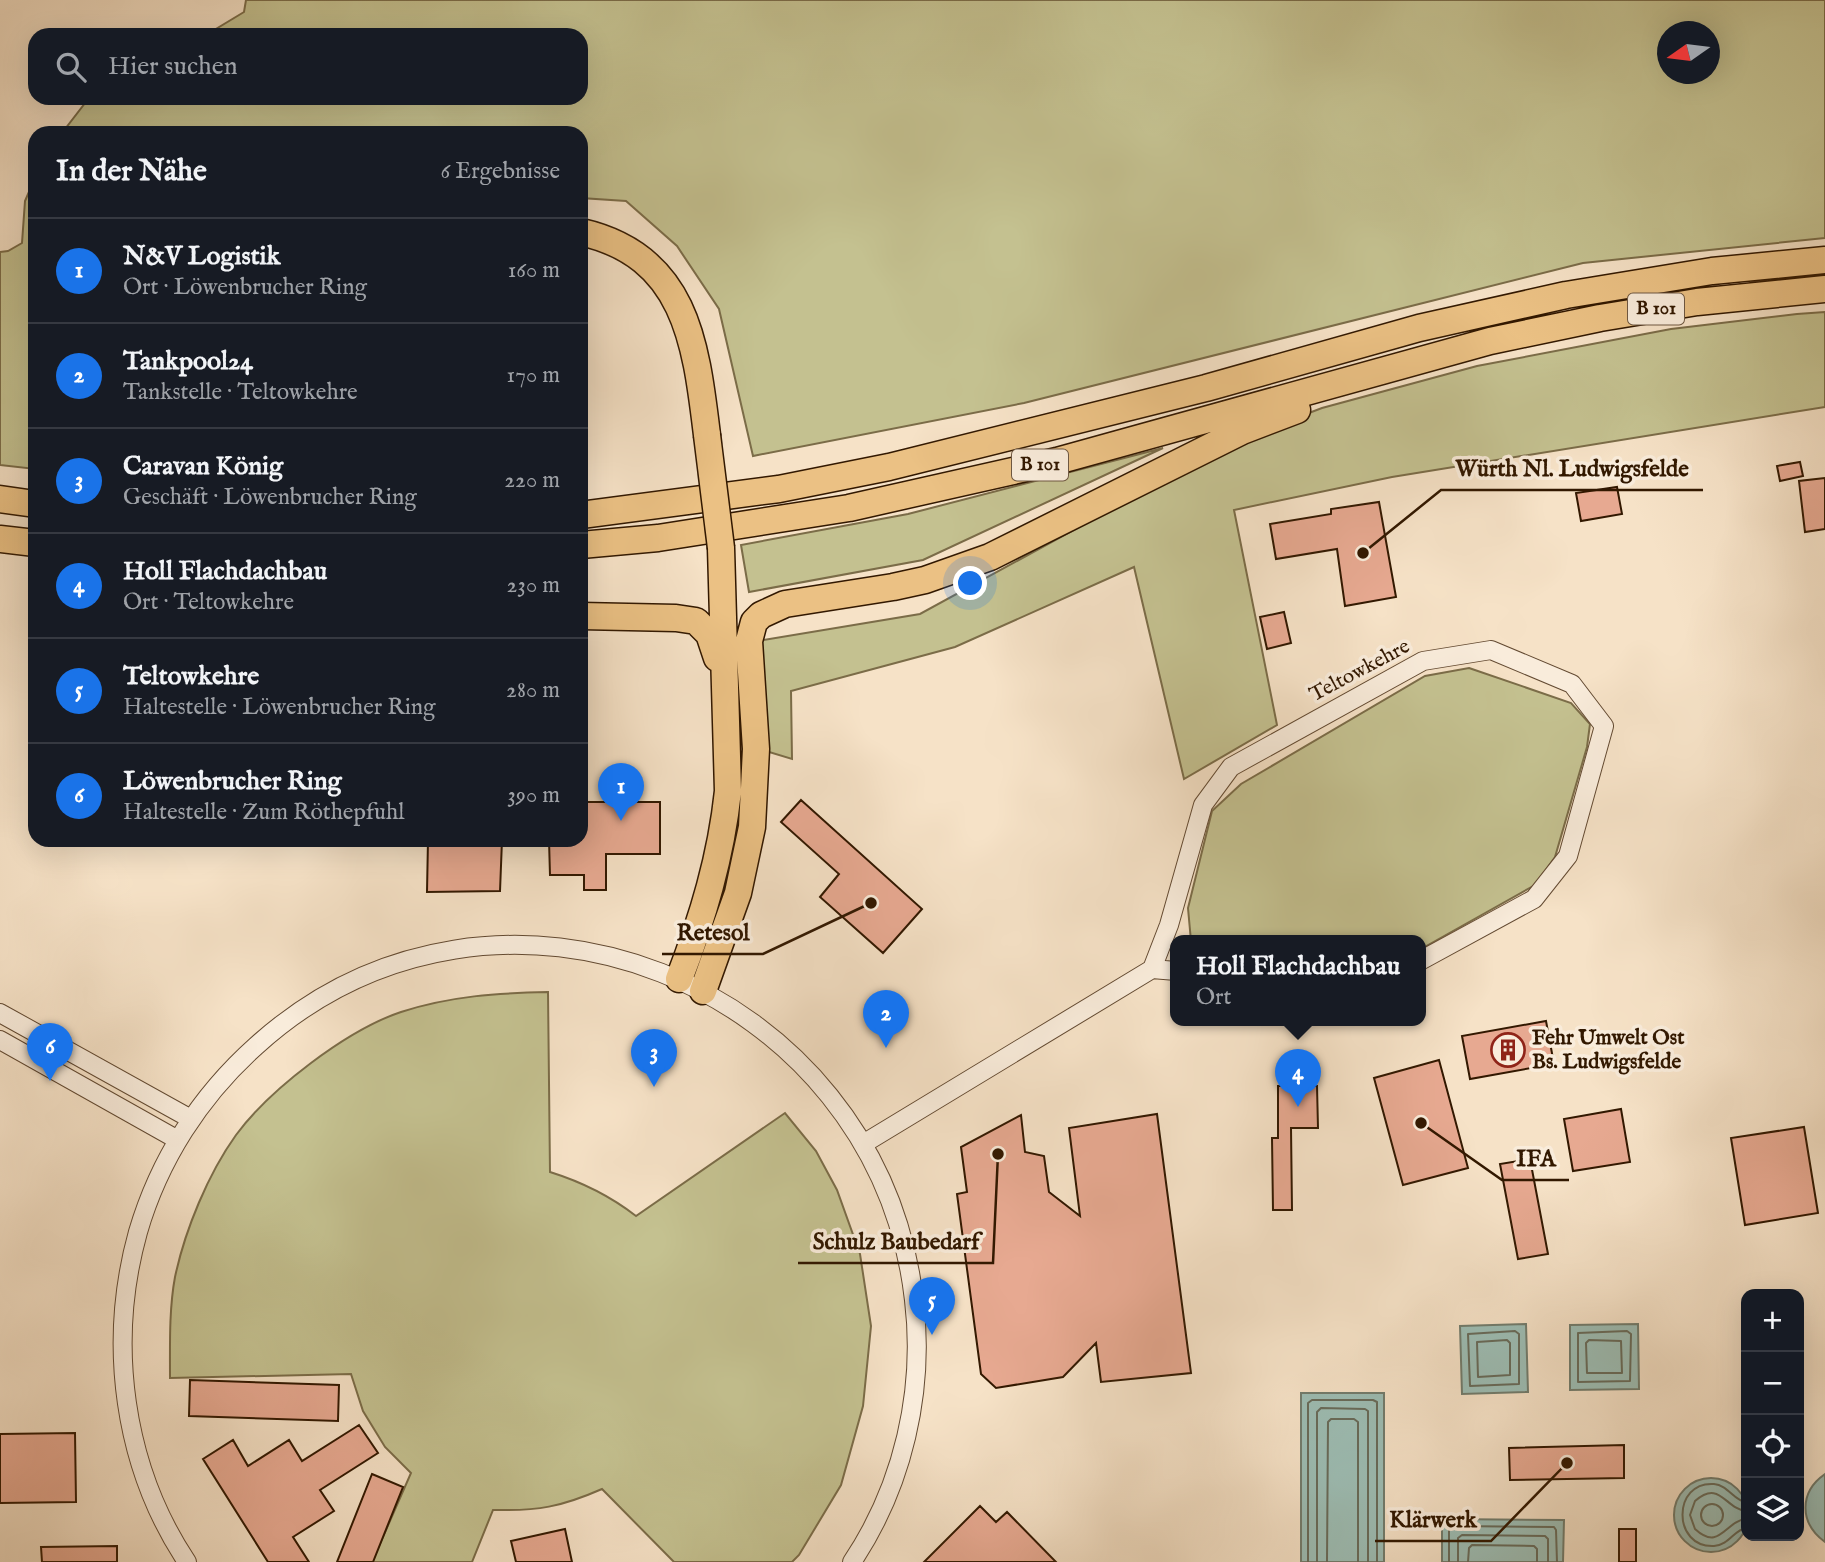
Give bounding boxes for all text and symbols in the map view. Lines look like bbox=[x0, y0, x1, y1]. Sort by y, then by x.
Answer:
north arrow bbox=[1657, 21, 1720, 84]
search box bbox=[28, 28, 588, 105]
icon: search bbox=[52, 48, 90, 86]
text: Hier suchen bbox=[108, 50, 238, 83]
text: In der Nähe bbox=[56, 153, 207, 191]
text: 6 Ergebnisse bbox=[441, 157, 560, 186]
text: N&V Logistik bbox=[123, 240, 280, 273]
text: 1 bbox=[75, 256, 83, 285]
text: 160 m bbox=[508, 256, 560, 285]
text: Ort · Löwenbrucher Ring bbox=[123, 273, 367, 302]
road number: B 101 bbox=[1628, 294, 1684, 324]
text: Tankpool24 bbox=[123, 345, 253, 378]
text: 2 bbox=[74, 361, 84, 390]
text: 170 m bbox=[507, 361, 560, 390]
text: Tankstelle · Teltowkehre bbox=[123, 378, 358, 407]
callout: Würth Nl. Ludwigsfelde bbox=[1441, 446, 1703, 490]
text: Caravan König bbox=[123, 450, 283, 483]
road number: B 101 bbox=[1012, 450, 1068, 480]
text: Würth Nl. Ludwigsfelde bbox=[1454, 455, 1689, 484]
text: 3 bbox=[75, 466, 83, 495]
text: 220 m bbox=[504, 466, 560, 495]
text: Geschäft · Löwenbrucher Ring bbox=[123, 483, 417, 512]
text: Holl Flachdachbau bbox=[123, 555, 327, 588]
your location bbox=[953, 566, 987, 600]
text: 4 bbox=[73, 571, 85, 600]
text: 230 m bbox=[507, 571, 560, 600]
text: Ort · Teltowkehre bbox=[123, 588, 294, 617]
street label: Teltowkehre bbox=[1305, 633, 1415, 709]
text: Teltowkehre bbox=[123, 660, 259, 693]
text: 5 bbox=[75, 676, 83, 705]
text: 280 m bbox=[506, 676, 560, 705]
text: Haltestelle · Löwenbrucher Ring bbox=[123, 693, 436, 722]
pin: 1 bbox=[598, 763, 644, 821]
text: Löwenbrucher Ring bbox=[123, 765, 342, 798]
text: 6 bbox=[74, 781, 84, 810]
text: 390 m bbox=[507, 781, 560, 810]
text: Haltestelle · Zum Röthepfuhl bbox=[123, 798, 405, 827]
callout: Retesol bbox=[662, 910, 763, 954]
text: Retesol bbox=[676, 919, 750, 948]
popup bbox=[1170, 935, 1426, 1026]
text: Holl Flachdachbau bbox=[1196, 950, 1400, 983]
text: Ort bbox=[1196, 983, 1231, 1012]
pin: 2 bbox=[863, 990, 909, 1048]
pin: 6 bbox=[27, 1023, 73, 1081]
place label: Fehr Umwelt Ost Bs. Ludwigsfelde bbox=[1532, 1025, 1685, 1076]
pin: 3 bbox=[631, 1029, 677, 1087]
building icon: Fehr Umwelt Ost Bs. Ludwigsfelde bbox=[1489, 1031, 1527, 1069]
pin: 4 bbox=[1275, 1049, 1321, 1107]
callout: IFA bbox=[1502, 1136, 1569, 1180]
text: IFA bbox=[1516, 1145, 1557, 1174]
callout: Schulz Baubedarf bbox=[798, 1219, 993, 1263]
text: Schulz Baubedarf bbox=[813, 1228, 984, 1257]
pin: 5 bbox=[909, 1277, 955, 1335]
map controls bbox=[1741, 1289, 1804, 1541]
button: + bbox=[1741, 1289, 1804, 1352]
button: − bbox=[1741, 1352, 1804, 1415]
button: locate bbox=[1741, 1415, 1804, 1478]
button: layers bbox=[1741, 1478, 1804, 1541]
callout: Klärwerk bbox=[1375, 1497, 1491, 1541]
text: Klärwerk bbox=[1389, 1506, 1477, 1535]

